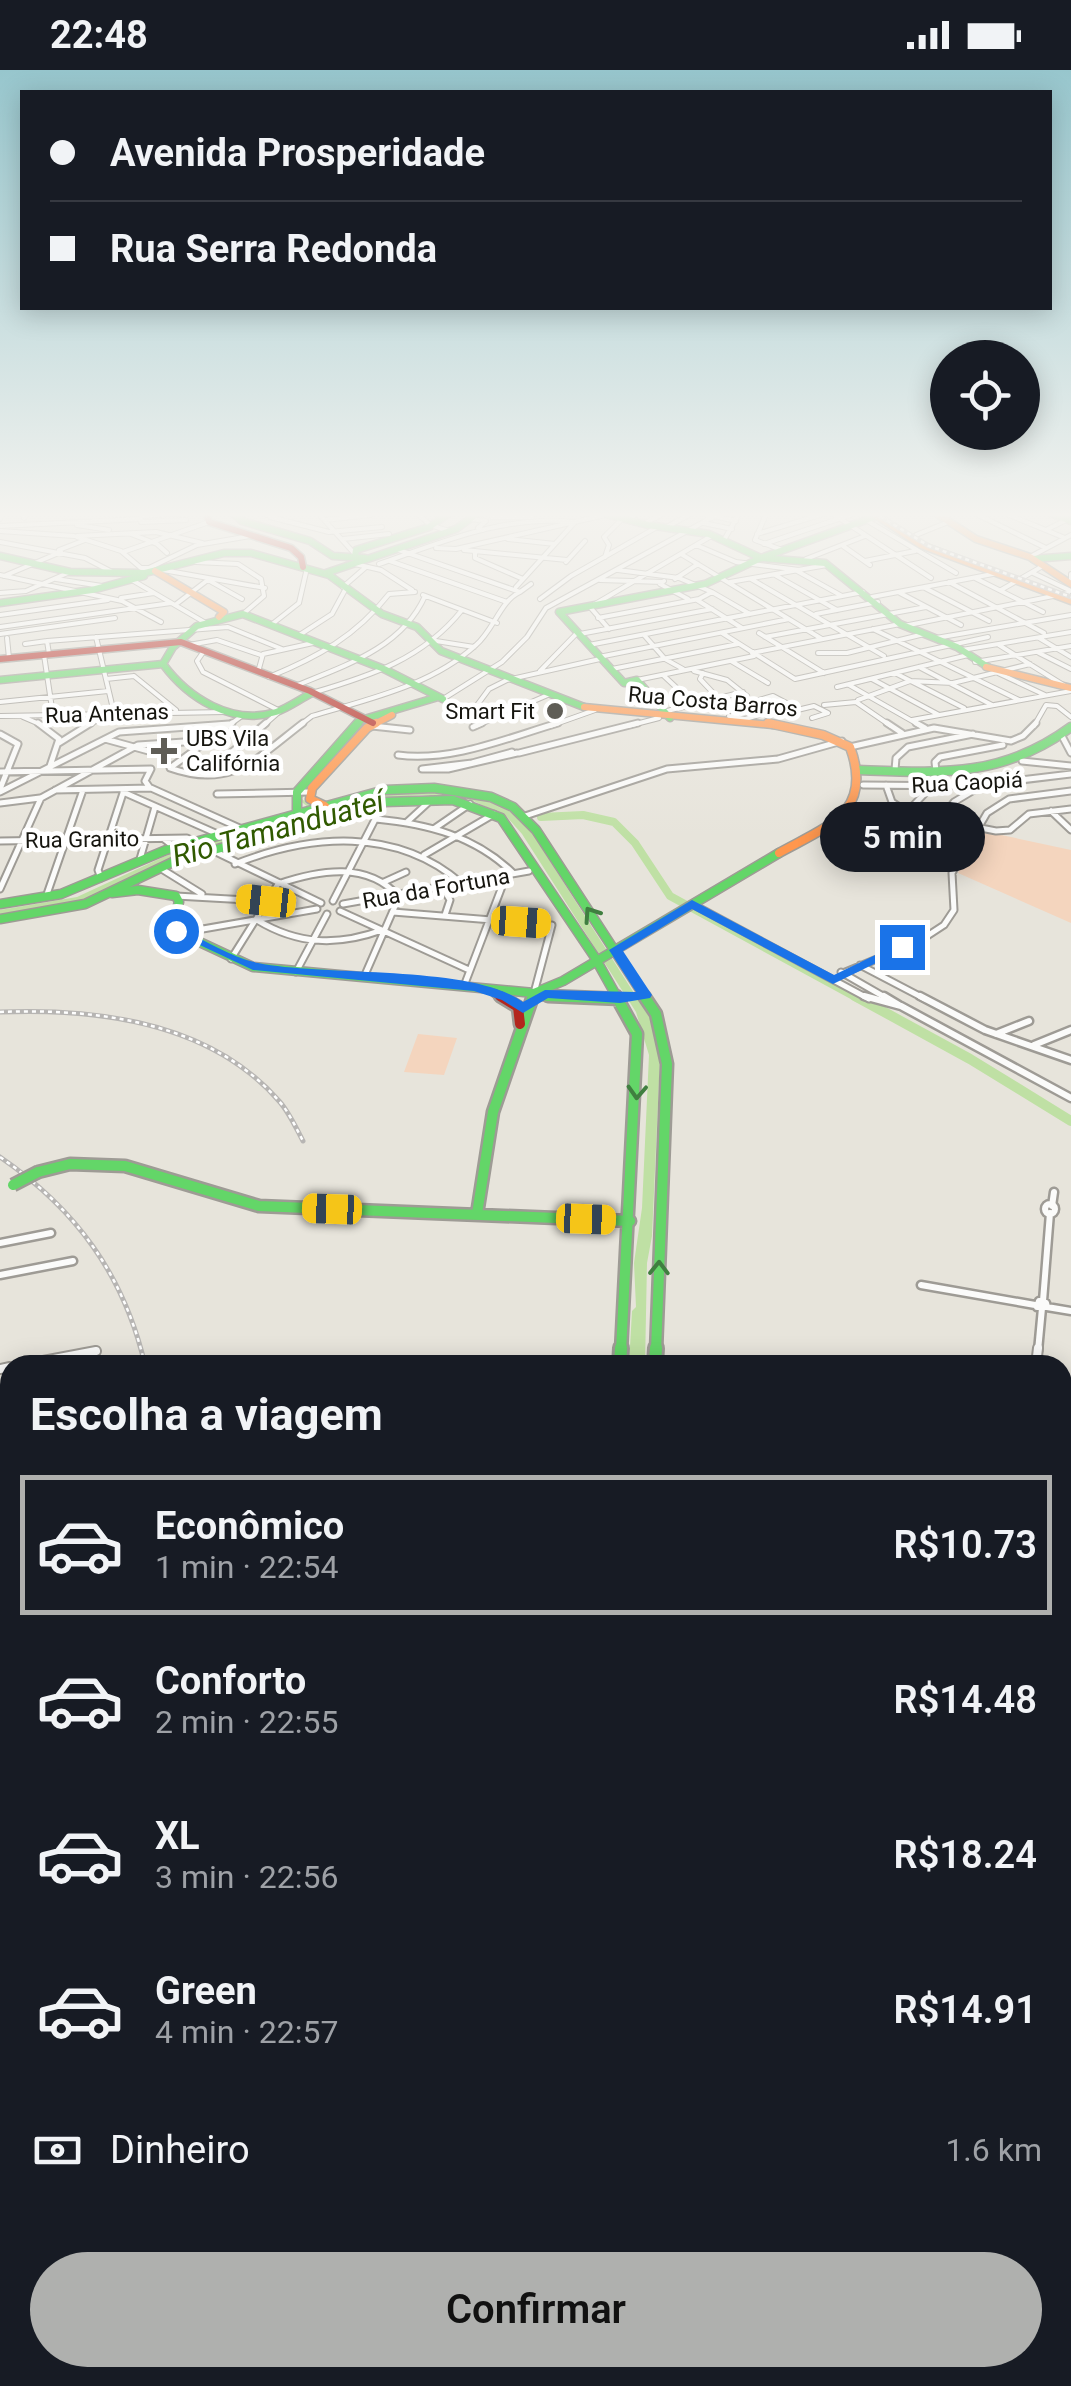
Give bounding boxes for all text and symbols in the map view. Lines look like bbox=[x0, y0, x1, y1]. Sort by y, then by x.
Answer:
text: 22:48 bbox=[50, 13, 148, 57]
text: Avenida Prosperidade bbox=[110, 131, 485, 175]
text: Rua Serra Redonda bbox=[110, 227, 437, 271]
map controls bbox=[930, 340, 1040, 450]
button: locate bbox=[930, 340, 1040, 450]
street label: Rua Costa Barros bbox=[627, 682, 799, 721]
street label: Rua Antenas bbox=[45, 699, 169, 728]
place label: Smart Fit bbox=[445, 699, 535, 724]
marker: Smart Fit bbox=[544, 700, 566, 722]
place label: UBS Vila Califórnia bbox=[186, 726, 280, 776]
marker: UBS Vila Califórnia bbox=[151, 738, 177, 764]
street label: Rua Caopiá bbox=[911, 767, 1023, 798]
water label: Rio Tamanduateí bbox=[168, 782, 391, 874]
callout: 5 min bbox=[820, 802, 984, 872]
text: 5 min bbox=[862, 818, 943, 856]
street label: Rua Granito bbox=[25, 826, 139, 853]
street label: Rua da Fortuna bbox=[361, 863, 512, 914]
car bbox=[235, 883, 297, 919]
car bbox=[490, 905, 552, 939]
one-way arrow bbox=[585, 906, 604, 924]
route start bbox=[154, 909, 199, 954]
route end bbox=[880, 925, 925, 970]
one-way arrow bbox=[627, 1085, 648, 1101]
car bbox=[301, 1193, 363, 1225]
car bbox=[555, 1203, 617, 1235]
one-way arrow bbox=[648, 1259, 670, 1274]
text: Escolha a viagem bbox=[30, 1388, 383, 1441]
icon: car bbox=[35, 1500, 125, 1590]
text: Econômico bbox=[155, 1504, 344, 1548]
text: R$10.73 bbox=[894, 1523, 1037, 1567]
text: 1 min · 22:54 bbox=[155, 1548, 338, 1586]
icon: car bbox=[35, 1655, 125, 1745]
text: Conforto bbox=[155, 1659, 306, 1703]
text: R$14.48 bbox=[894, 1678, 1037, 1722]
text: 2 min · 22:55 bbox=[155, 1703, 338, 1741]
icon: car bbox=[35, 1810, 125, 1900]
text: XL bbox=[155, 1814, 200, 1858]
text: R$18.24 bbox=[894, 1833, 1037, 1877]
text: 3 min · 22:56 bbox=[155, 1858, 338, 1896]
icon: car bbox=[35, 1965, 125, 2055]
text: Green bbox=[155, 1969, 257, 2013]
text: R$14.91 bbox=[894, 1988, 1037, 2032]
text: 4 min · 22:57 bbox=[155, 2013, 338, 2051]
icon: cash bbox=[30, 2123, 85, 2178]
text: Dinheiro bbox=[110, 2128, 250, 2172]
text: 1.6 km bbox=[945, 2131, 1042, 2169]
button: Confirmar bbox=[30, 2252, 1042, 2367]

